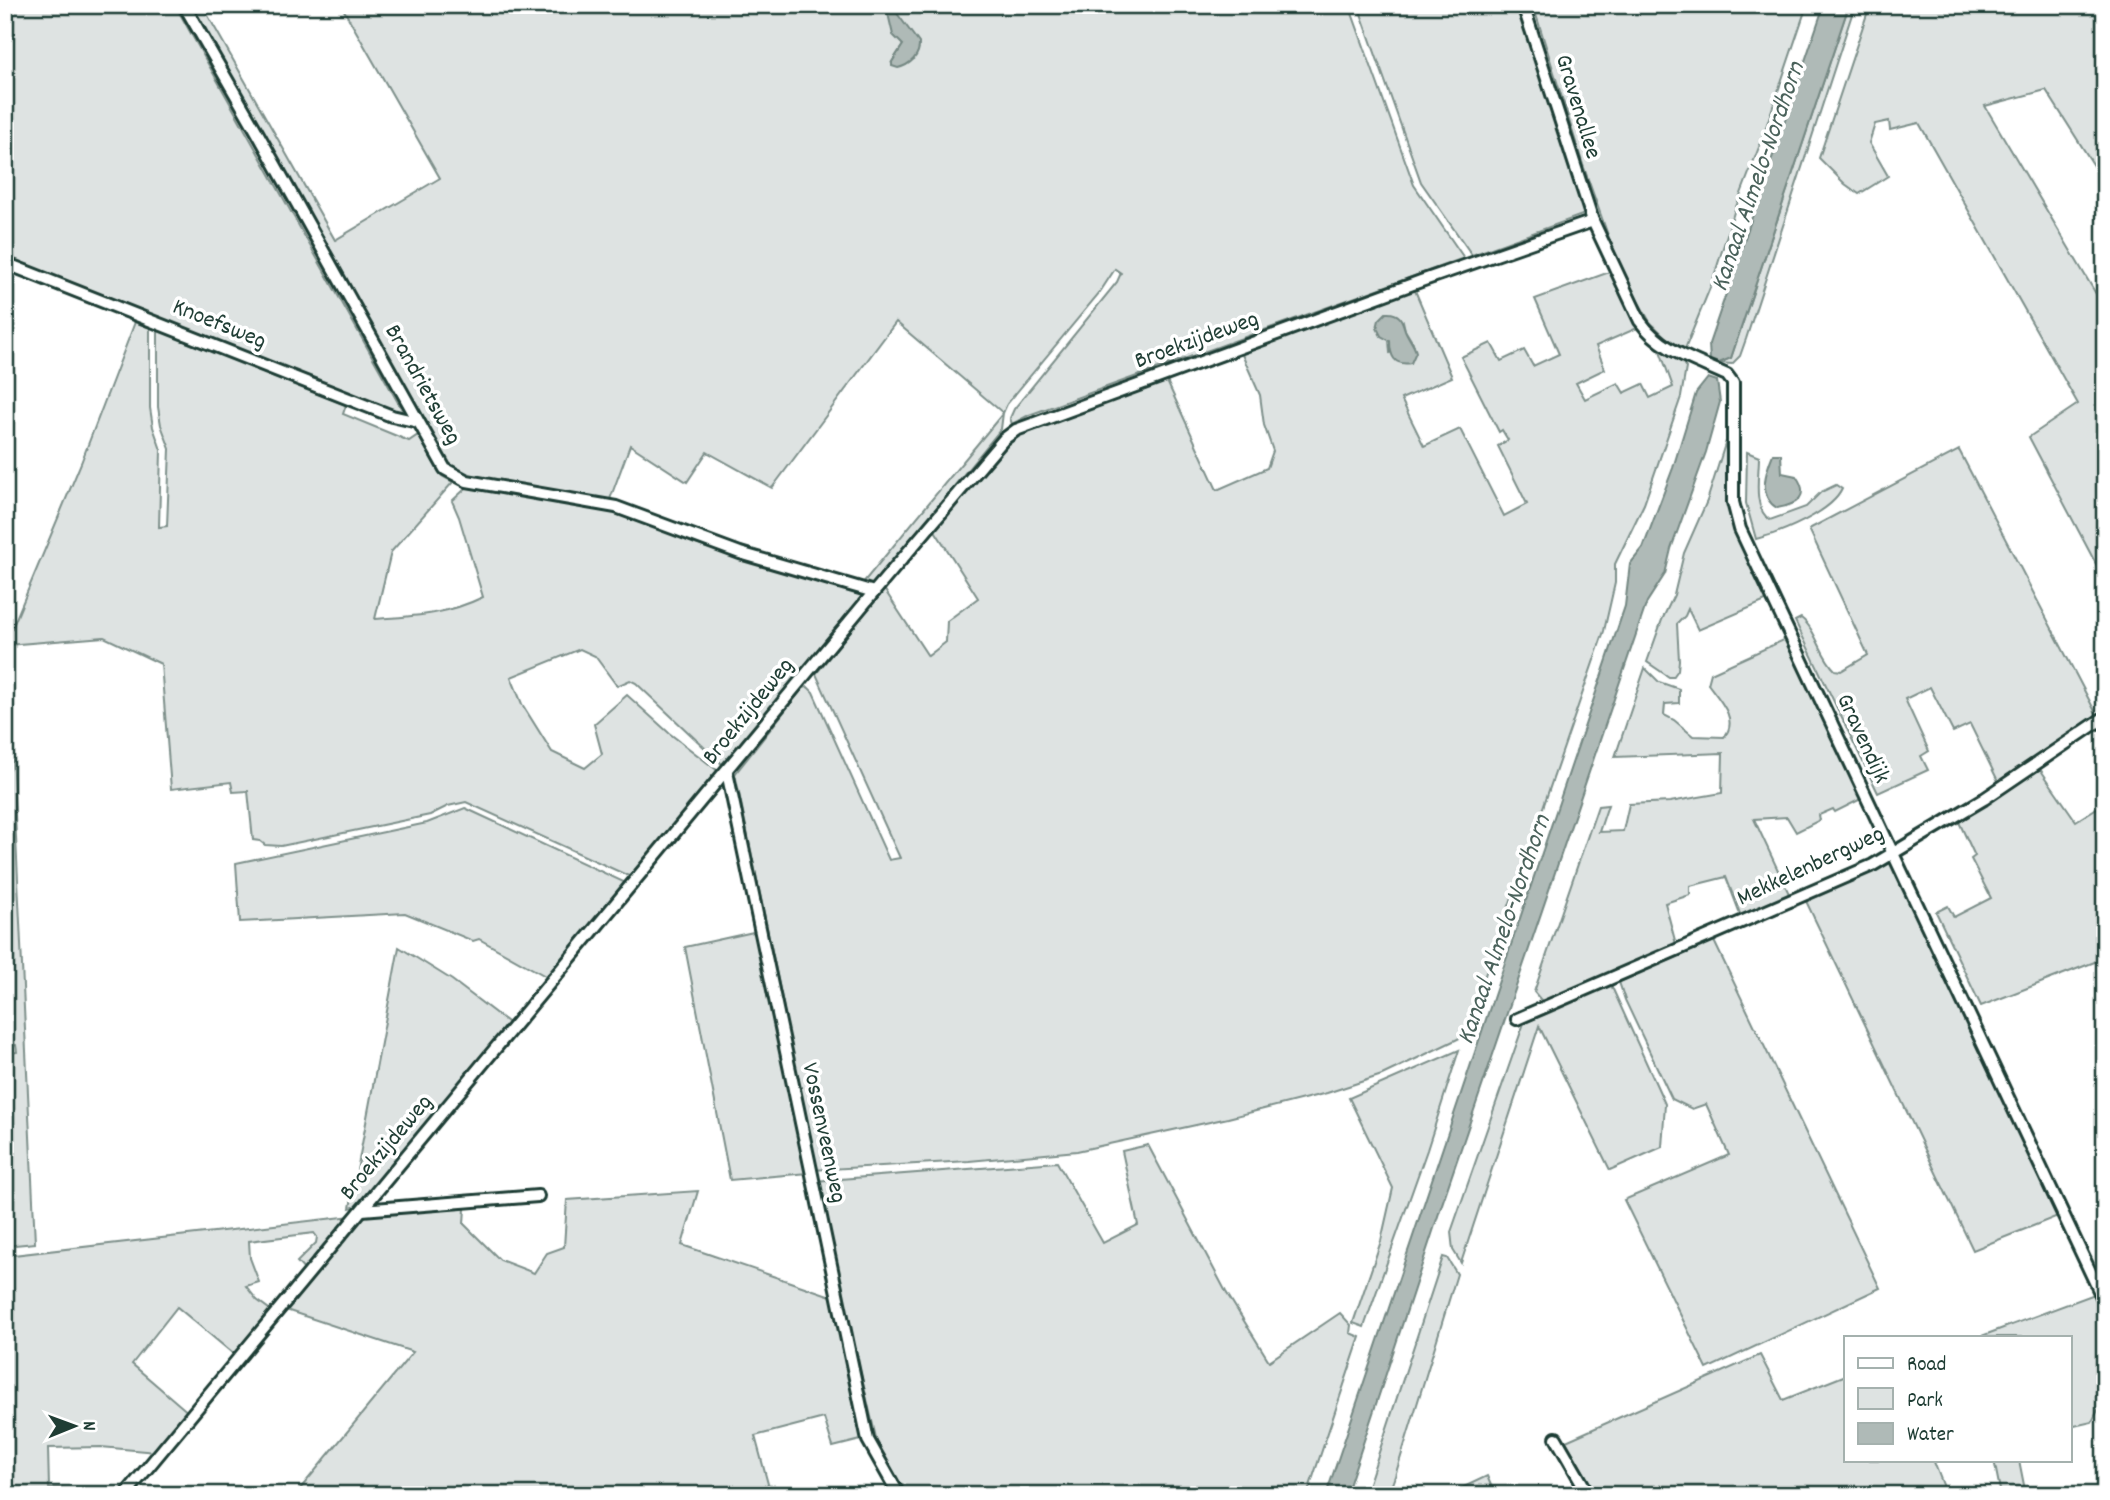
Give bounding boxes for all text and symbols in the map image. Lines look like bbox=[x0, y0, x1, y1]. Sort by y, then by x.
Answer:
street label: Gravenallee bbox=[1545, 51, 1609, 163]
water label: Kanaal Almelo-Nordhorn bbox=[1702, 56, 1816, 297]
street label: Knoefsweg bbox=[167, 291, 271, 359]
street label: Broekzijdeweg bbox=[1130, 303, 1264, 379]
street label: Brandrietsweg bbox=[375, 318, 469, 452]
street label: Broekzijdeweg bbox=[695, 651, 803, 773]
street label: Gravendijk bbox=[1826, 688, 1898, 790]
water label: Kanaal Almelo-Nordhorn bbox=[1448, 809, 1562, 1050]
street label: Mekkelenbergweg bbox=[1732, 818, 1890, 916]
street label: Vossenveenweg bbox=[792, 1060, 854, 1206]
street label: Broekzijdeweg bbox=[332, 1087, 442, 1209]
legend bbox=[1844, 1336, 2072, 1462]
text: Road bbox=[1907, 1351, 1946, 1381]
text: Park bbox=[1907, 1387, 1943, 1417]
north arrow bbox=[38, 1392, 108, 1462]
text: N bbox=[74, 1421, 101, 1431]
text: Water bbox=[1907, 1421, 1954, 1451]

